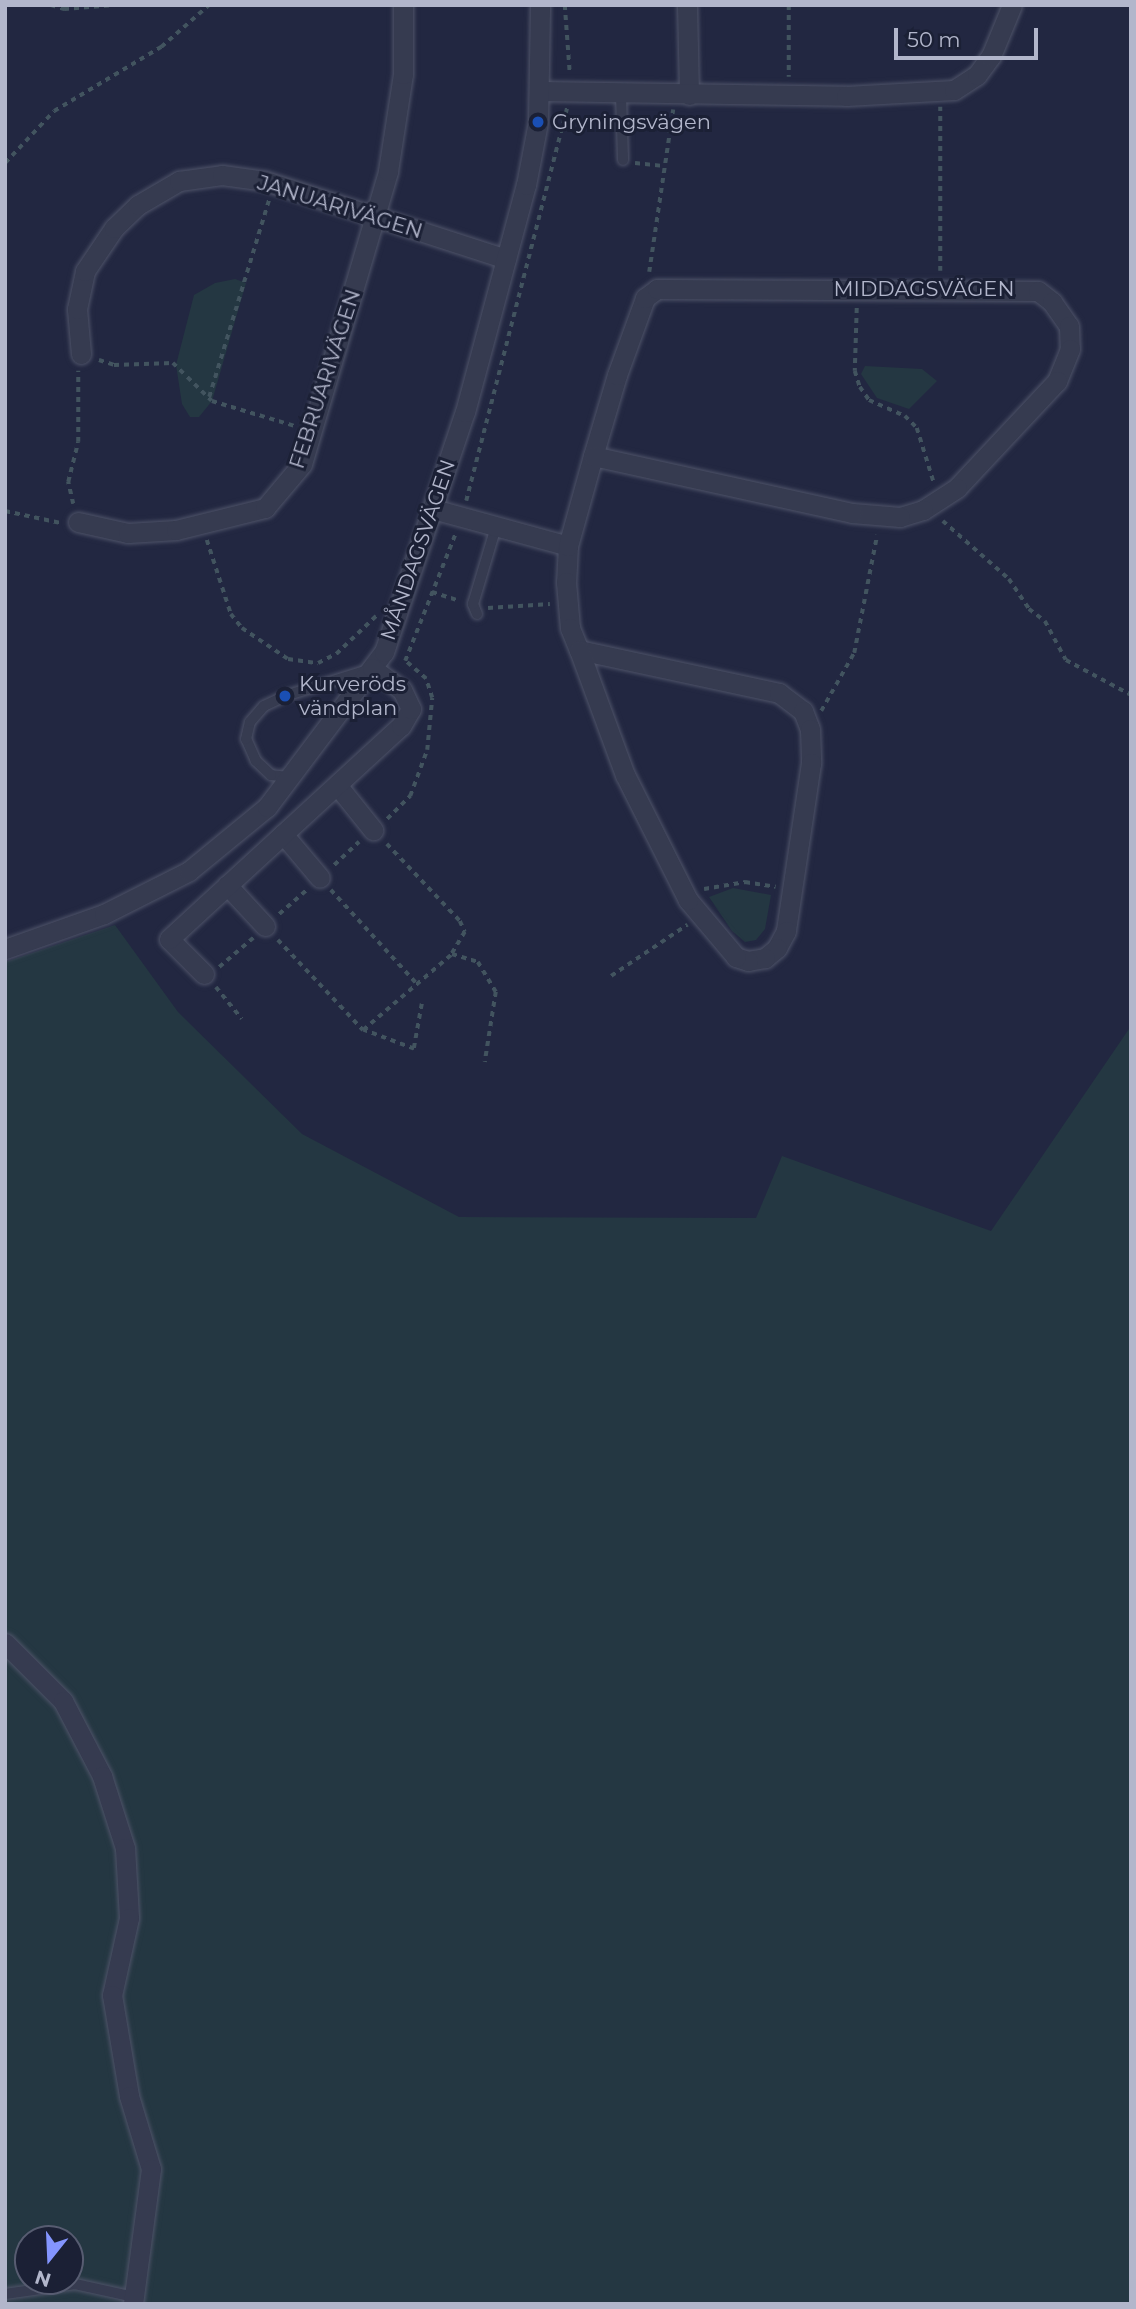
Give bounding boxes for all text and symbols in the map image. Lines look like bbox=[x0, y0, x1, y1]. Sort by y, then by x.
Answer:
scale bar bbox=[898, 14, 1042, 58]
text: 50 m bbox=[907, 27, 961, 52]
place label: Gryningsvägen bbox=[552, 109, 711, 135]
marker: Gryningsvägen bbox=[530, 114, 546, 130]
street label: JANUARIVÄGEN bbox=[255, 170, 425, 244]
street label: MIDDAGSVÄGEN bbox=[834, 276, 1014, 302]
street label: FEBRUARIVÄGEN bbox=[284, 286, 366, 472]
street label: MÅNDAGSVÄGEN bbox=[375, 456, 461, 644]
place label: Kurveröds vändplan bbox=[299, 671, 406, 721]
marker: Kurveröds vändplan bbox=[277, 688, 293, 704]
north arrow bbox=[14, 2225, 84, 2295]
text: N bbox=[32, 2265, 54, 2292]

